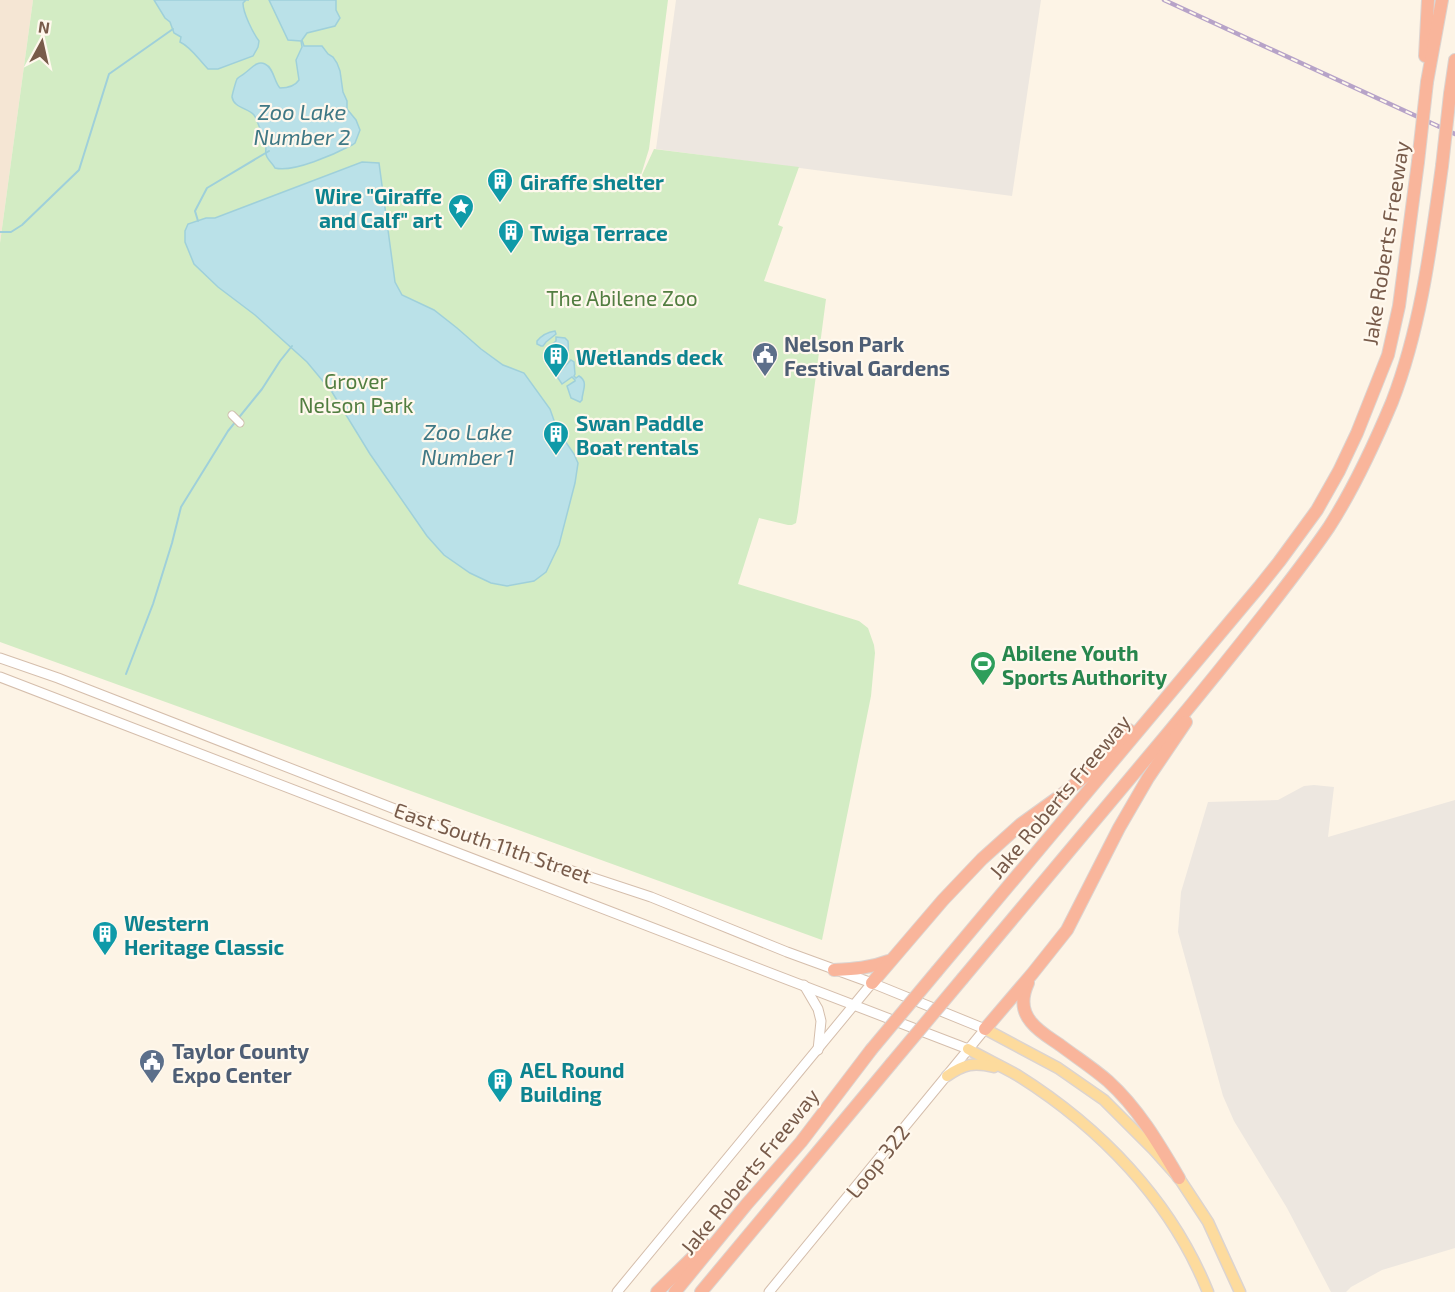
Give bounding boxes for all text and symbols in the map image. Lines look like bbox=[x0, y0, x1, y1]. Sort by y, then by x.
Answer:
north arrow bbox=[12, 12, 72, 72]
text: N bbox=[37, 16, 51, 37]
water label: Zoo Lake Number 2 bbox=[253, 98, 351, 149]
street label: Jake Roberts Freeway bbox=[1357, 139, 1413, 347]
building icon: Giraffe shelter bbox=[485, 166, 515, 204]
place label: Giraffe shelter bbox=[520, 169, 664, 194]
place label: Wire "Giraffe and Calf" art bbox=[315, 183, 442, 232]
place icon: Wire "Giraffe and Calf" art bbox=[446, 192, 476, 230]
building icon: Twiga Terrace bbox=[496, 217, 526, 255]
place label: Twiga Terrace bbox=[530, 220, 668, 245]
park label: The Abilene Zoo bbox=[546, 285, 698, 310]
place label: Nelson Park Festival Gardens bbox=[784, 331, 950, 380]
public building icon: Nelson Park Festival Gardens bbox=[750, 340, 780, 378]
building icon: Wetlands deck bbox=[541, 341, 571, 379]
place label: Wetlands deck bbox=[576, 344, 723, 369]
park label: Grover Nelson Park bbox=[299, 368, 414, 417]
place label: Swan Paddle Boat rentals bbox=[576, 410, 704, 459]
water label: Zoo Lake Number 1 bbox=[421, 418, 515, 469]
building icon: Swan Paddle Boat rentals bbox=[541, 419, 571, 457]
place label: Abilene Youth Sports Authority bbox=[1002, 640, 1167, 690]
sports icon: Abilene Youth Sports Authority bbox=[968, 649, 998, 687]
street label: Jake Roberts Freeway bbox=[983, 709, 1135, 883]
street label: East South 11th Street bbox=[391, 796, 595, 888]
place label: Western Heritage Classic bbox=[124, 910, 284, 959]
building icon: Western Heritage Classic bbox=[90, 919, 120, 957]
place label: Taylor County Expo Center bbox=[172, 1038, 309, 1087]
public building icon: Taylor County Expo Center bbox=[137, 1047, 167, 1085]
place label: AEL Round Building bbox=[520, 1057, 625, 1106]
building icon: AEL Round Building bbox=[485, 1066, 515, 1104]
street label: Jake Roberts Freeway bbox=[674, 1083, 824, 1259]
street label: Loop 322 bbox=[840, 1119, 914, 1203]

